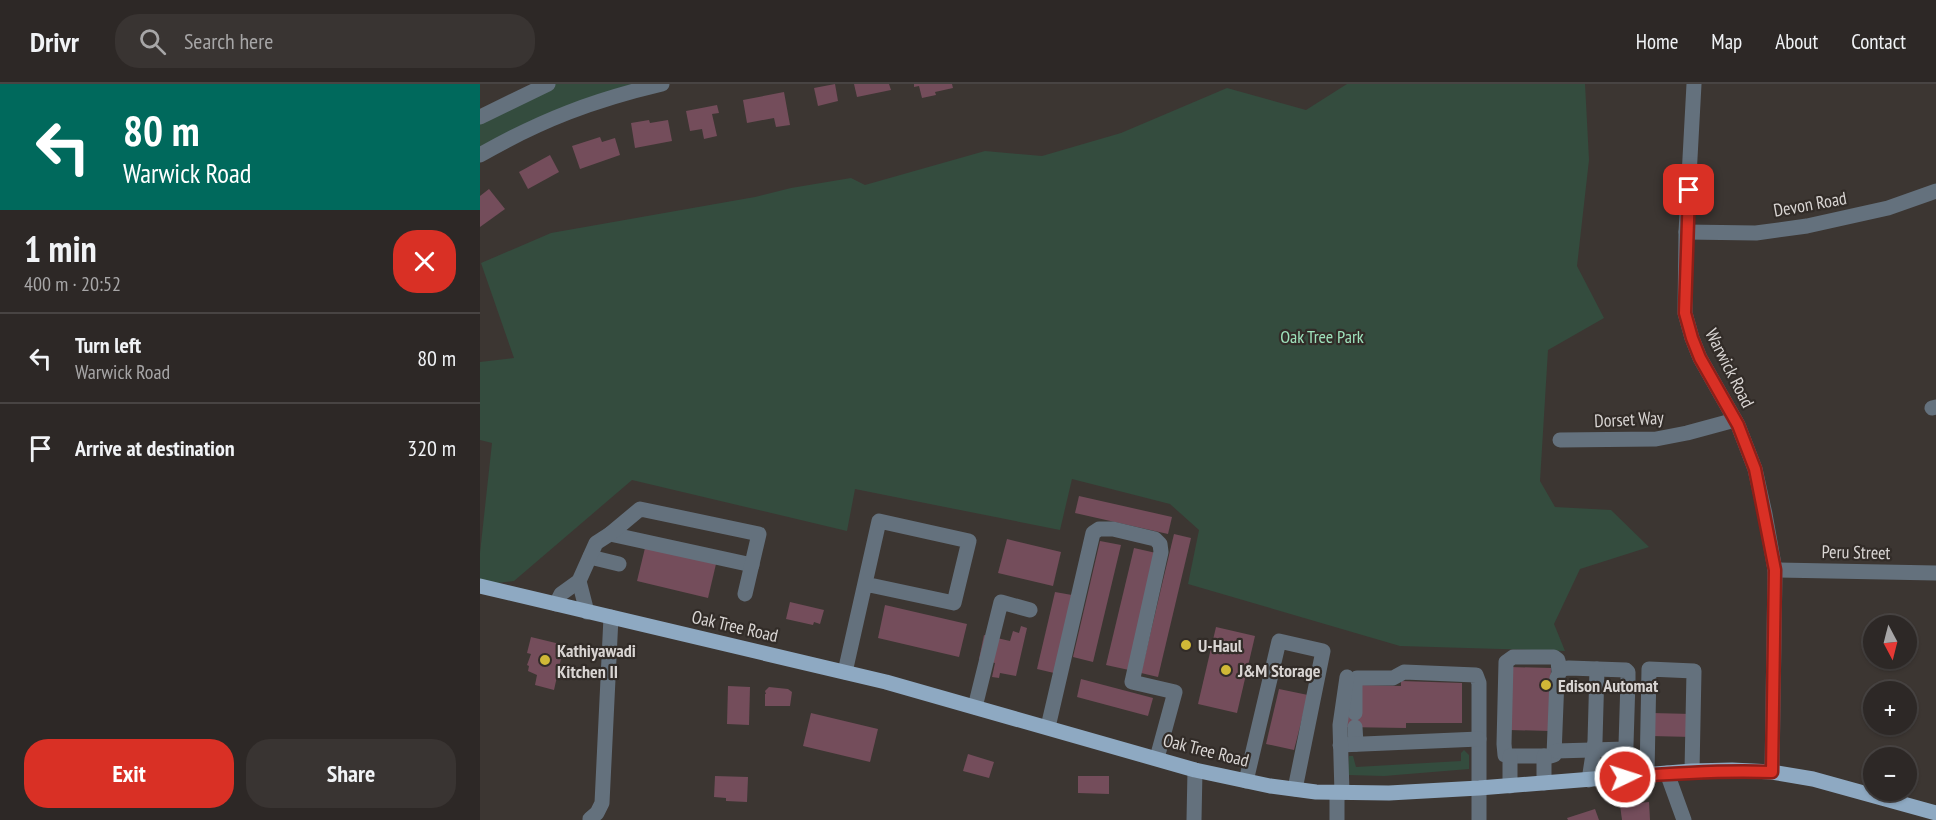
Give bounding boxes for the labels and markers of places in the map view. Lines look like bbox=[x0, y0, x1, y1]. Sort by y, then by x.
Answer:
pin bbox=[1663, 164, 1714, 215]
place label: U-Haul bbox=[1198, 634, 1243, 657]
marker: U-Haul bbox=[1179, 638, 1193, 652]
place label: Kathiyawadi Kitchen II bbox=[557, 639, 636, 683]
marker: Kathiyawadi Kitchen II bbox=[538, 653, 552, 667]
place label: J&M Storage bbox=[1237, 659, 1321, 682]
marker: J&M Storage bbox=[1219, 663, 1233, 677]
place label: Edison Automat bbox=[1558, 674, 1659, 697]
marker: Edison Automat bbox=[1539, 678, 1553, 692]

